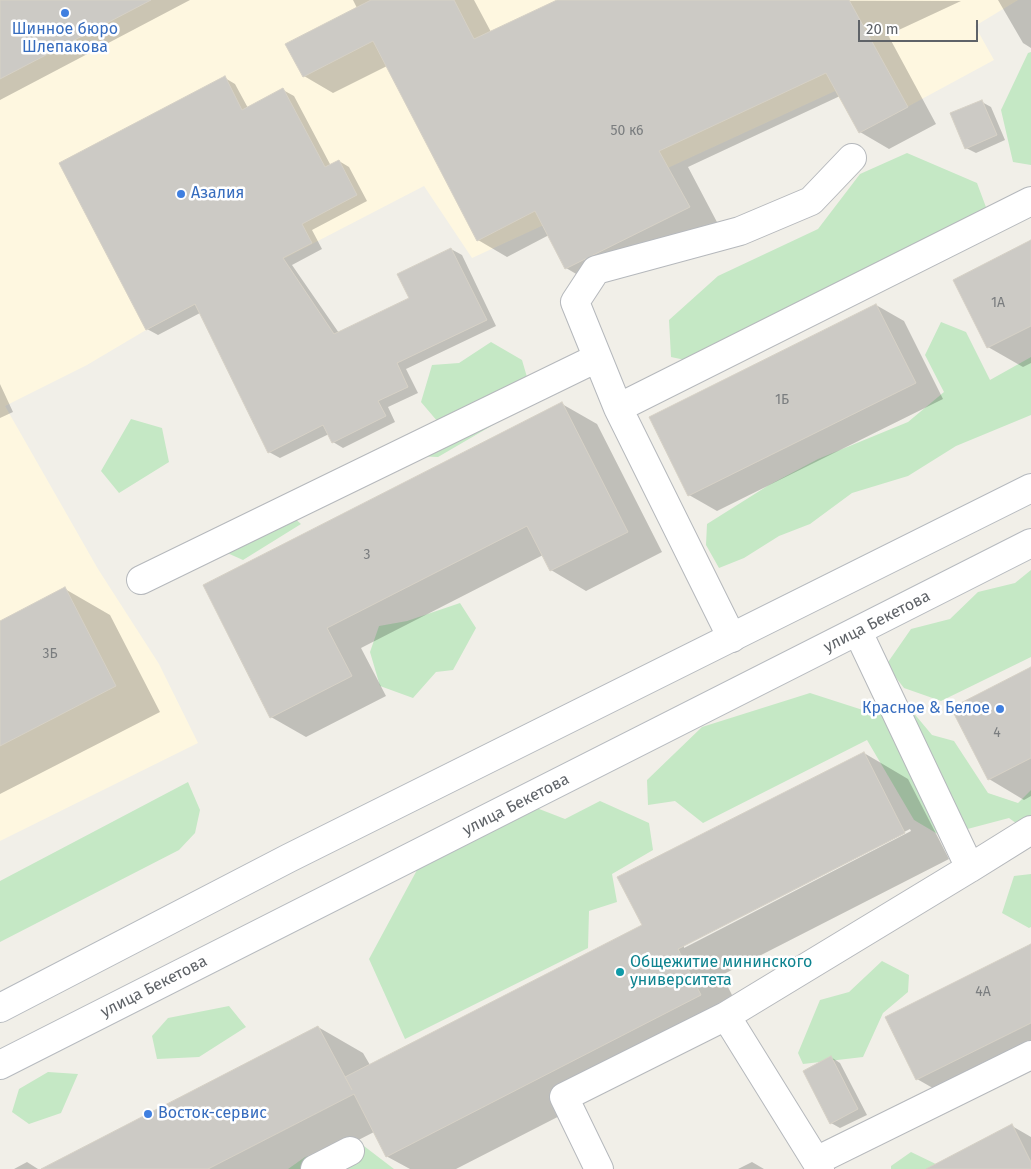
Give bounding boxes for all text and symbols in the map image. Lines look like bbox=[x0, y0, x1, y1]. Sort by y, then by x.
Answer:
marker: Шинное бюро Шлепакова bbox=[59, 7, 71, 19]
scale bar bbox=[861, 10, 981, 42]
place label: Шинное бюро Шлепакова bbox=[12, 20, 118, 58]
text: 20 m bbox=[866, 20, 899, 38]
house number: 50 к6 bbox=[610, 123, 644, 139]
place label: Азалия bbox=[191, 184, 244, 204]
marker: Азалия bbox=[175, 188, 187, 200]
house number: 1А bbox=[991, 295, 1005, 311]
house number: 1Б bbox=[775, 392, 789, 408]
house number: 3 bbox=[364, 547, 370, 563]
street label: улица Бекетова bbox=[821, 587, 933, 657]
house number: 3Б bbox=[42, 646, 58, 662]
place label: Красное & Белое bbox=[862, 699, 990, 719]
marker: Красное & Белое bbox=[994, 703, 1006, 715]
house number: 4 bbox=[993, 725, 1001, 741]
street label: улица Бекетова bbox=[460, 770, 572, 840]
street label: улица Бекетова bbox=[98, 952, 210, 1022]
place label: Общежитие мининского университета bbox=[630, 953, 812, 991]
marker: Общежитие мининского университета bbox=[614, 966, 626, 978]
house number: 4А bbox=[975, 984, 991, 1000]
place label: Восток-сервис bbox=[158, 1104, 267, 1124]
marker: Восток-сервис bbox=[142, 1108, 154, 1120]

